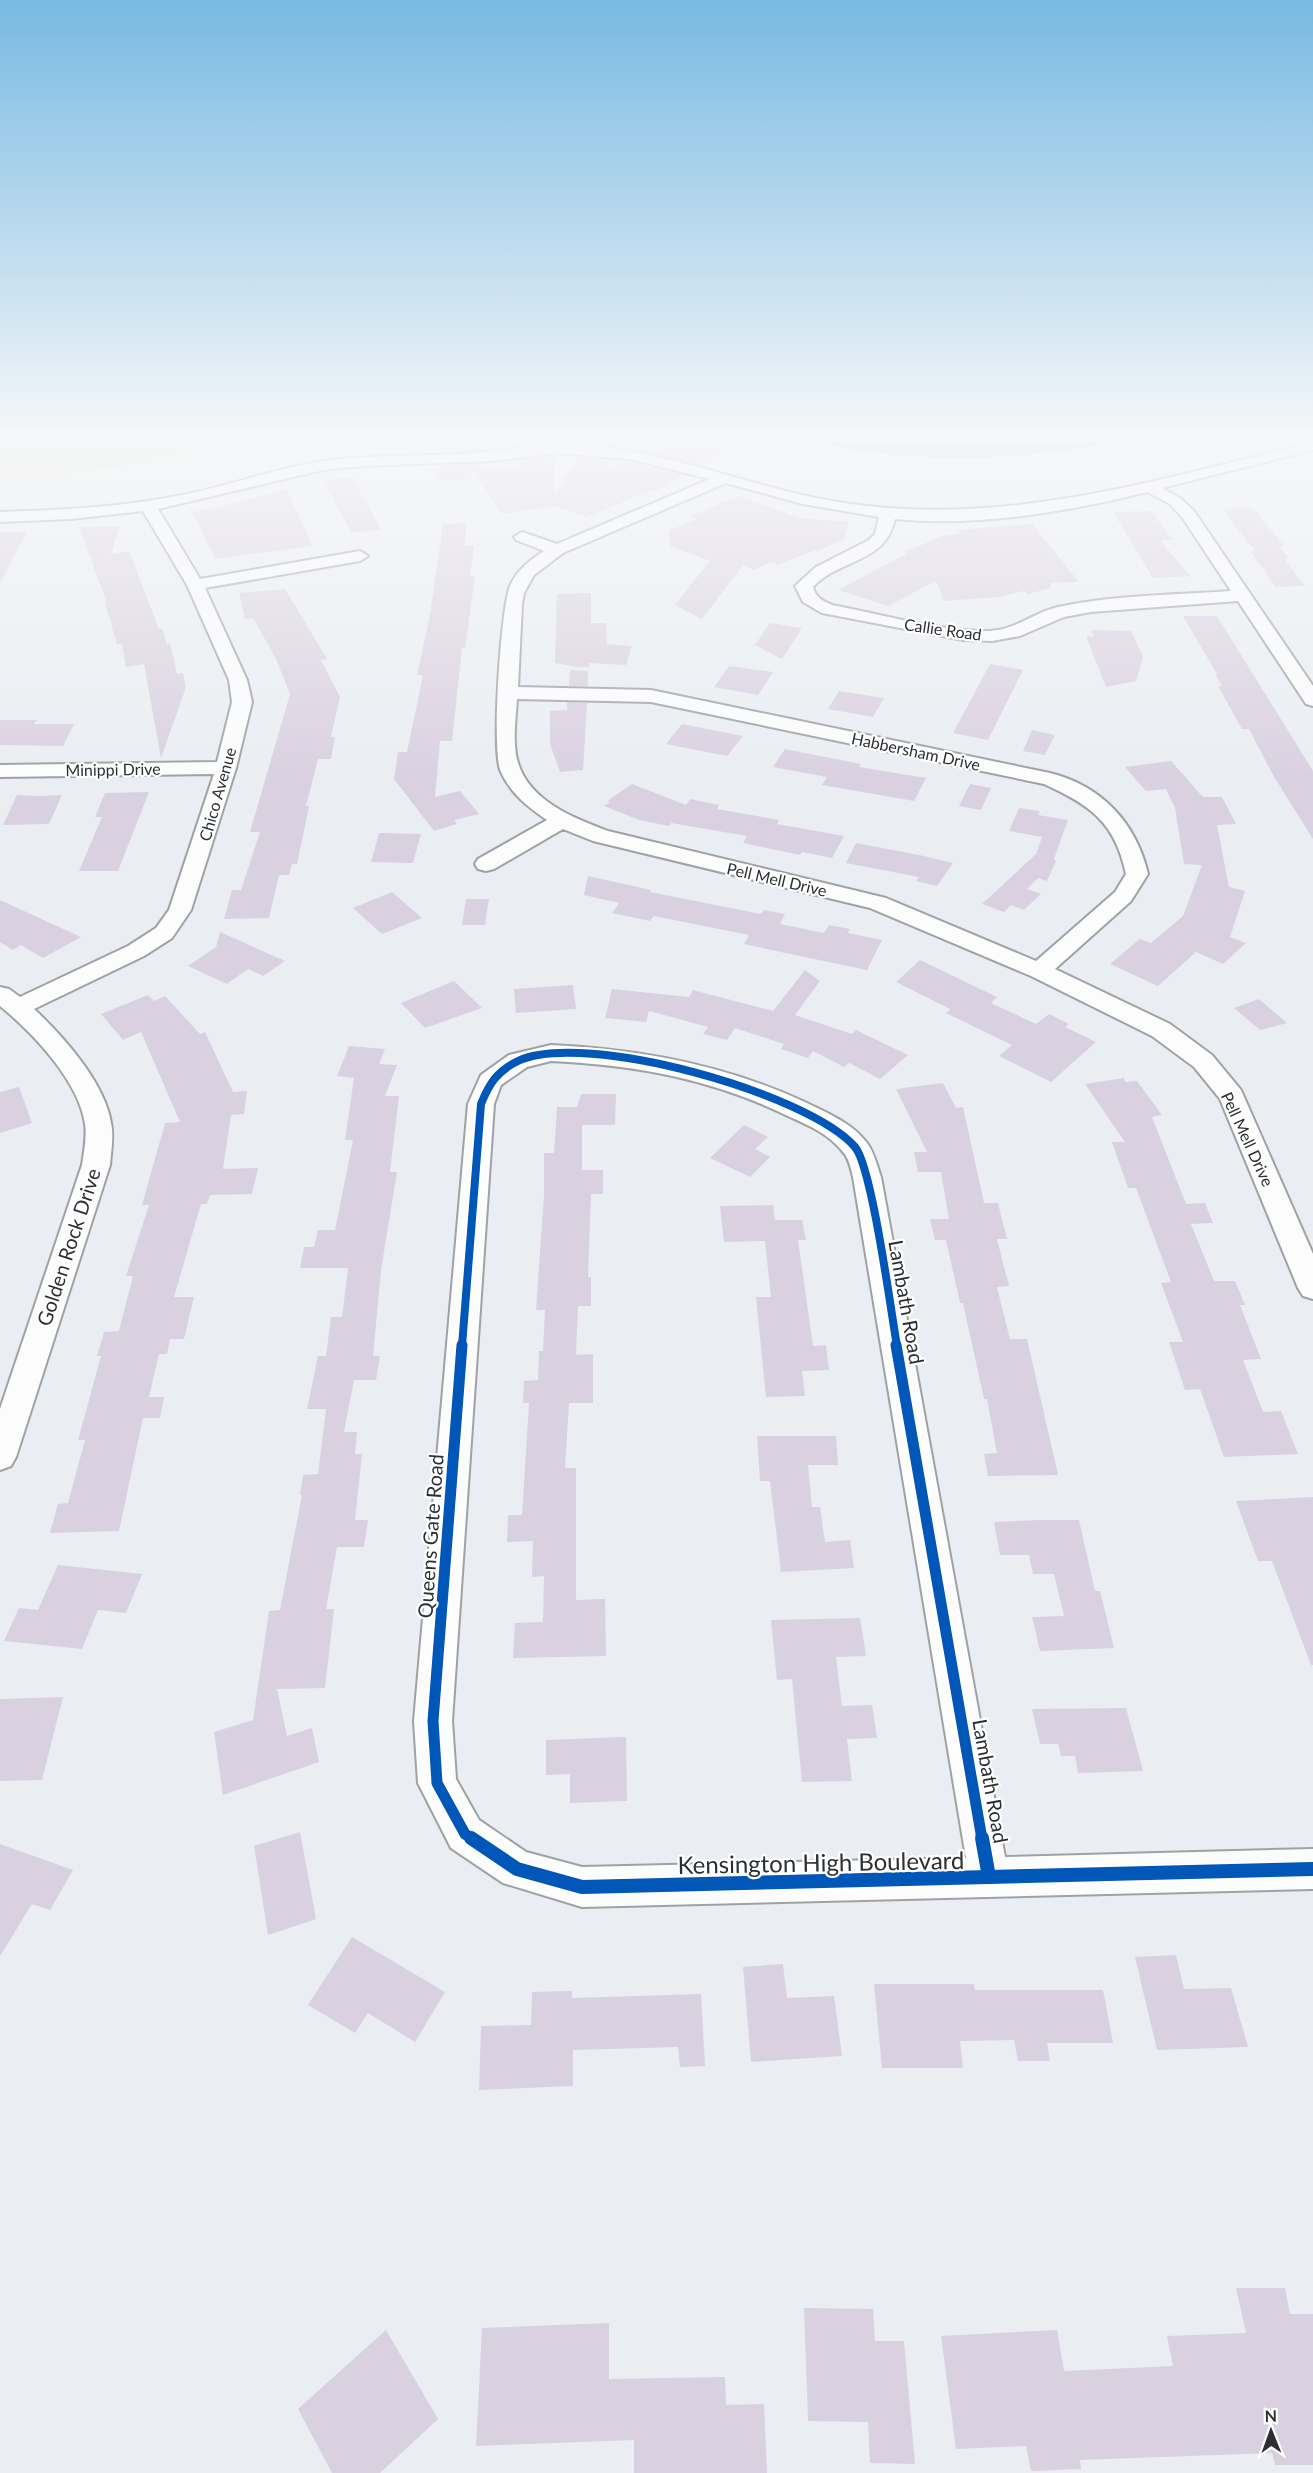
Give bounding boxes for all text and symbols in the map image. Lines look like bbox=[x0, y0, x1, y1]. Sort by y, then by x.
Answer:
street label: Callie Road bbox=[903, 614, 983, 644]
street label: Habbersham Drive bbox=[850, 728, 982, 774]
street label: Chico Avenue bbox=[195, 745, 239, 843]
street label: Minippi Drive bbox=[65, 759, 161, 779]
street label: Pell Mell Drive bbox=[725, 858, 829, 900]
street label: Pell Mell Drive bbox=[1218, 1089, 1278, 1189]
street label: Golden Rock Drive bbox=[31, 1165, 105, 1329]
street label: Lambath Road bbox=[884, 1238, 930, 1366]
street label: Queens Gate Road bbox=[412, 1453, 448, 1619]
street label: Lambath Road bbox=[968, 1717, 1014, 1845]
street label: Kensington High Boulevard bbox=[677, 1845, 965, 1879]
north arrow bbox=[1241, 2401, 1301, 2461]
text: N bbox=[1264, 2406, 1277, 2425]

